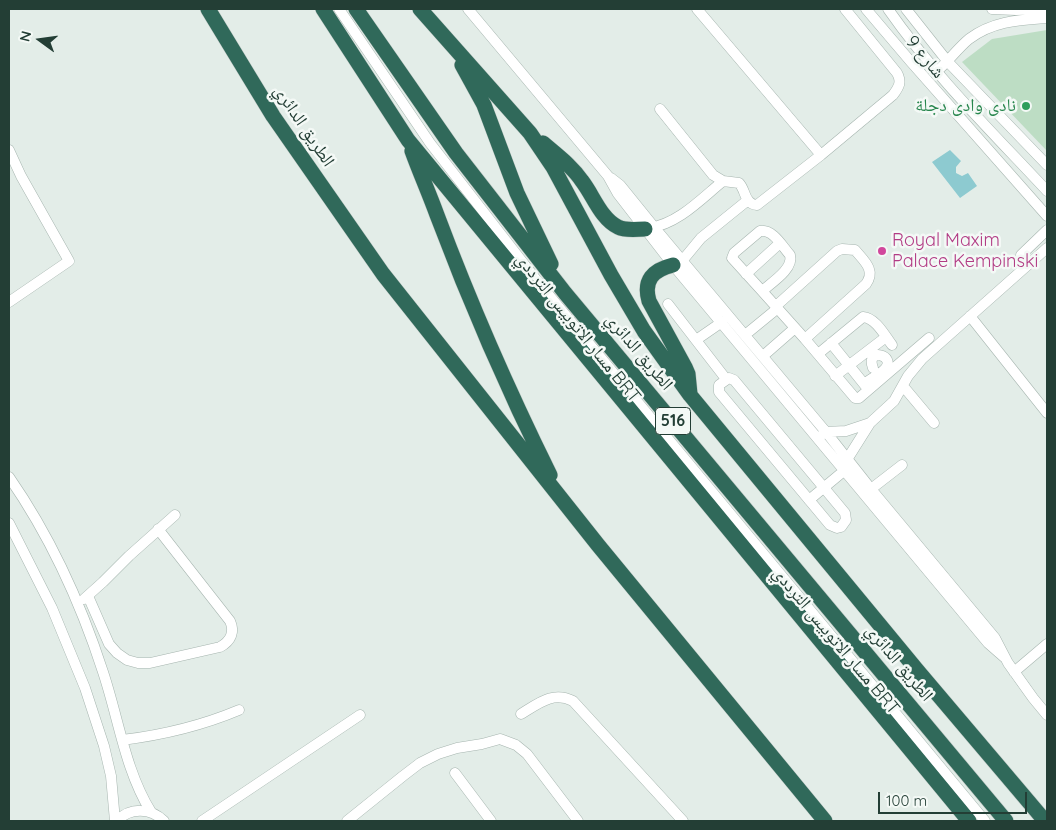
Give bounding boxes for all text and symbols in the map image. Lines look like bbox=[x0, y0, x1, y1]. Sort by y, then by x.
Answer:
north arrow bbox=[15, 15, 65, 65]
text: N bbox=[15, 29, 35, 44]
street label: شارع 9 bbox=[901, 31, 949, 83]
street label: الطريق الدائري bbox=[269, 81, 339, 171]
place label: نادى وادى دجلة bbox=[915, 95, 1016, 117]
marker: نادى وادى دجلة bbox=[1020, 100, 1032, 112]
place label: Royal Maxim Palace Kempinski bbox=[892, 230, 1038, 272]
marker: Royal Maxim Palace Kempinski bbox=[876, 245, 888, 257]
street label: مسار الاتوبيس الترددي BRT bbox=[511, 249, 645, 407]
street label: الطريق الدائري bbox=[601, 309, 677, 395]
road number: 516 bbox=[656, 408, 690, 434]
street label: مسار الاتوبيس الترددي BRT bbox=[768, 563, 904, 719]
street label: الطريق الدائري bbox=[861, 620, 937, 706]
scale bar bbox=[881, 782, 1030, 814]
text: 100 m bbox=[886, 791, 927, 810]

